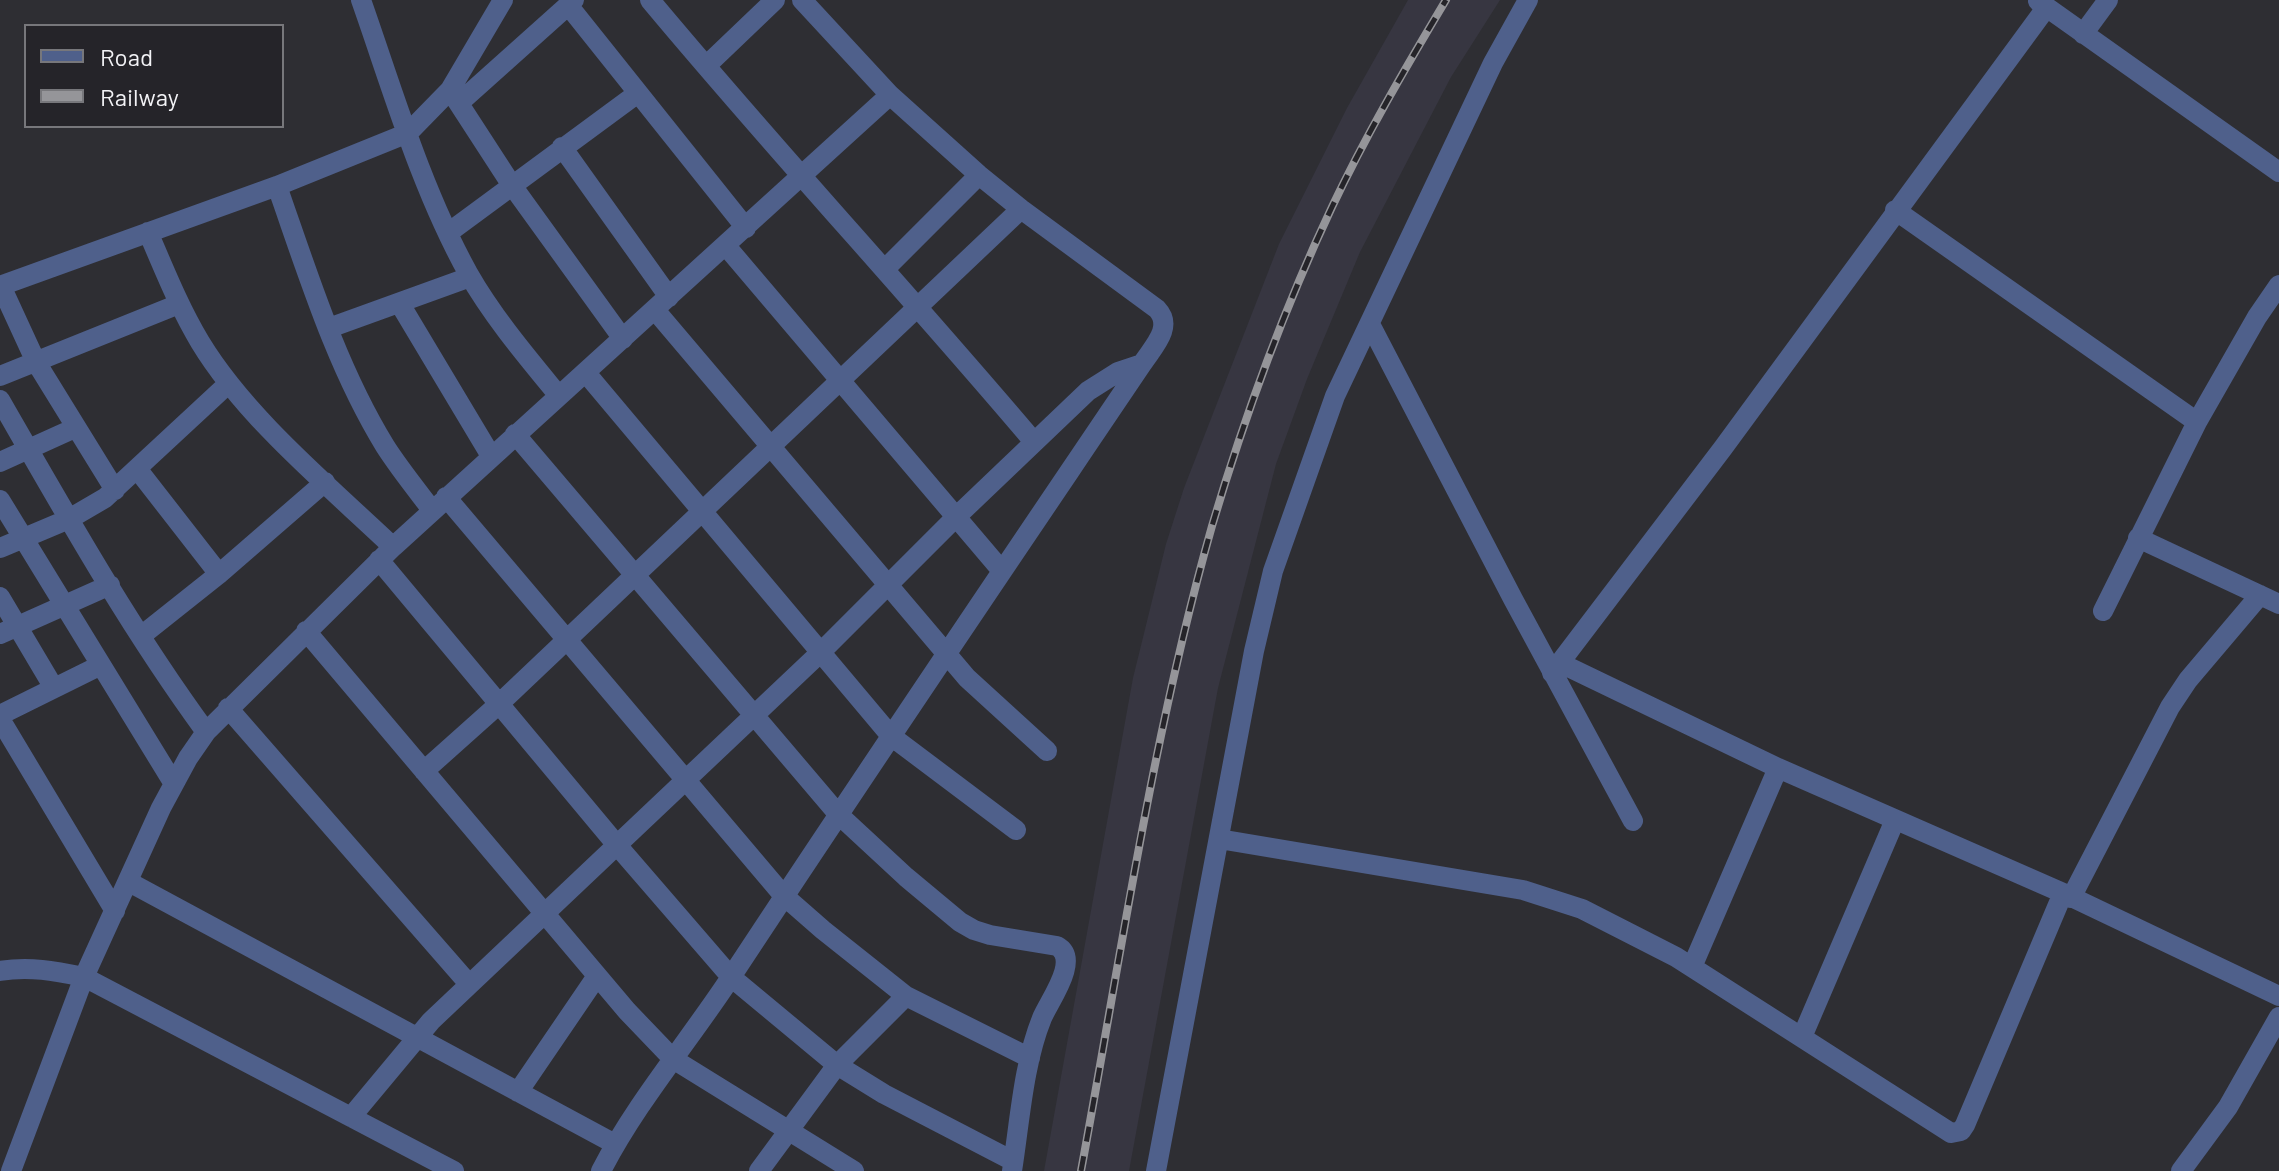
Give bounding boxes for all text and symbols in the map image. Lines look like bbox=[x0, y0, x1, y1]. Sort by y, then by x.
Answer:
legend bbox=[24, 24, 284, 128]
text: Road bbox=[100, 42, 153, 71]
text: Railway bbox=[100, 82, 179, 111]

